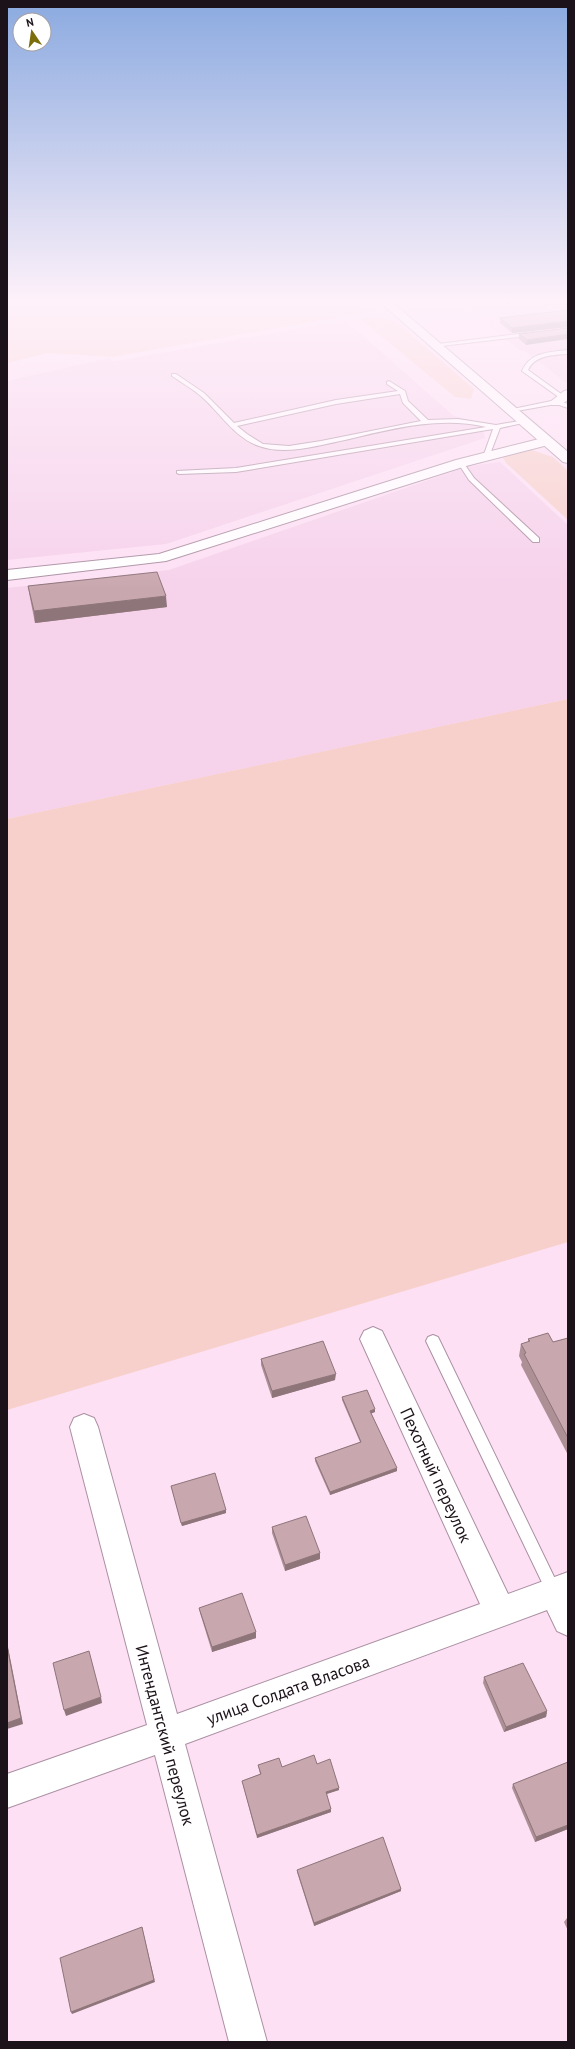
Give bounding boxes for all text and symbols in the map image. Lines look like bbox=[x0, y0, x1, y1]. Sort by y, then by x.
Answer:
north arrow bbox=[12, 12, 52, 52]
text: N bbox=[25, 15, 35, 30]
street label: Пехотный переулок bbox=[395, 1404, 477, 1546]
street label: Интендантский переулок bbox=[130, 1642, 200, 1828]
street label: улица Солдата Власова bbox=[203, 1650, 373, 1730]

